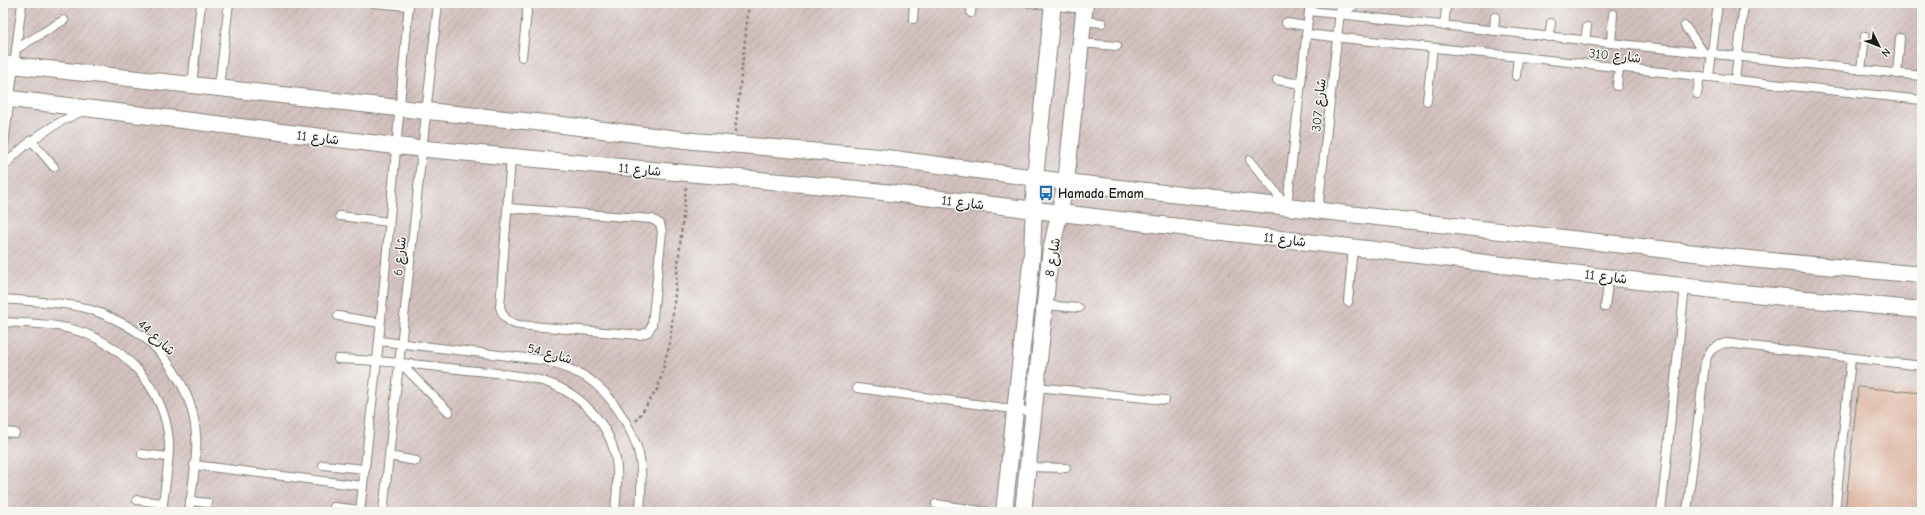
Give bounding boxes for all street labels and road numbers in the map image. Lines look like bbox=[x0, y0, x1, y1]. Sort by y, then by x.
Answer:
street label: شارع 310 bbox=[1588, 45, 1642, 68]
street label: شارع 307 bbox=[1308, 78, 1331, 132]
street label: شارع 11 bbox=[296, 127, 340, 150]
street label: شارع 11 bbox=[618, 160, 662, 181]
street label: شارع 11 bbox=[941, 192, 985, 215]
street label: شارع 11 bbox=[1263, 229, 1307, 252]
street label: شارع 6 bbox=[390, 236, 411, 277]
street label: شارع 8 bbox=[1042, 236, 1065, 278]
street label: شارع 11 bbox=[1584, 266, 1628, 289]
street label: شارع 44 bbox=[134, 317, 178, 360]
street label: شارع 54 bbox=[525, 340, 574, 369]

